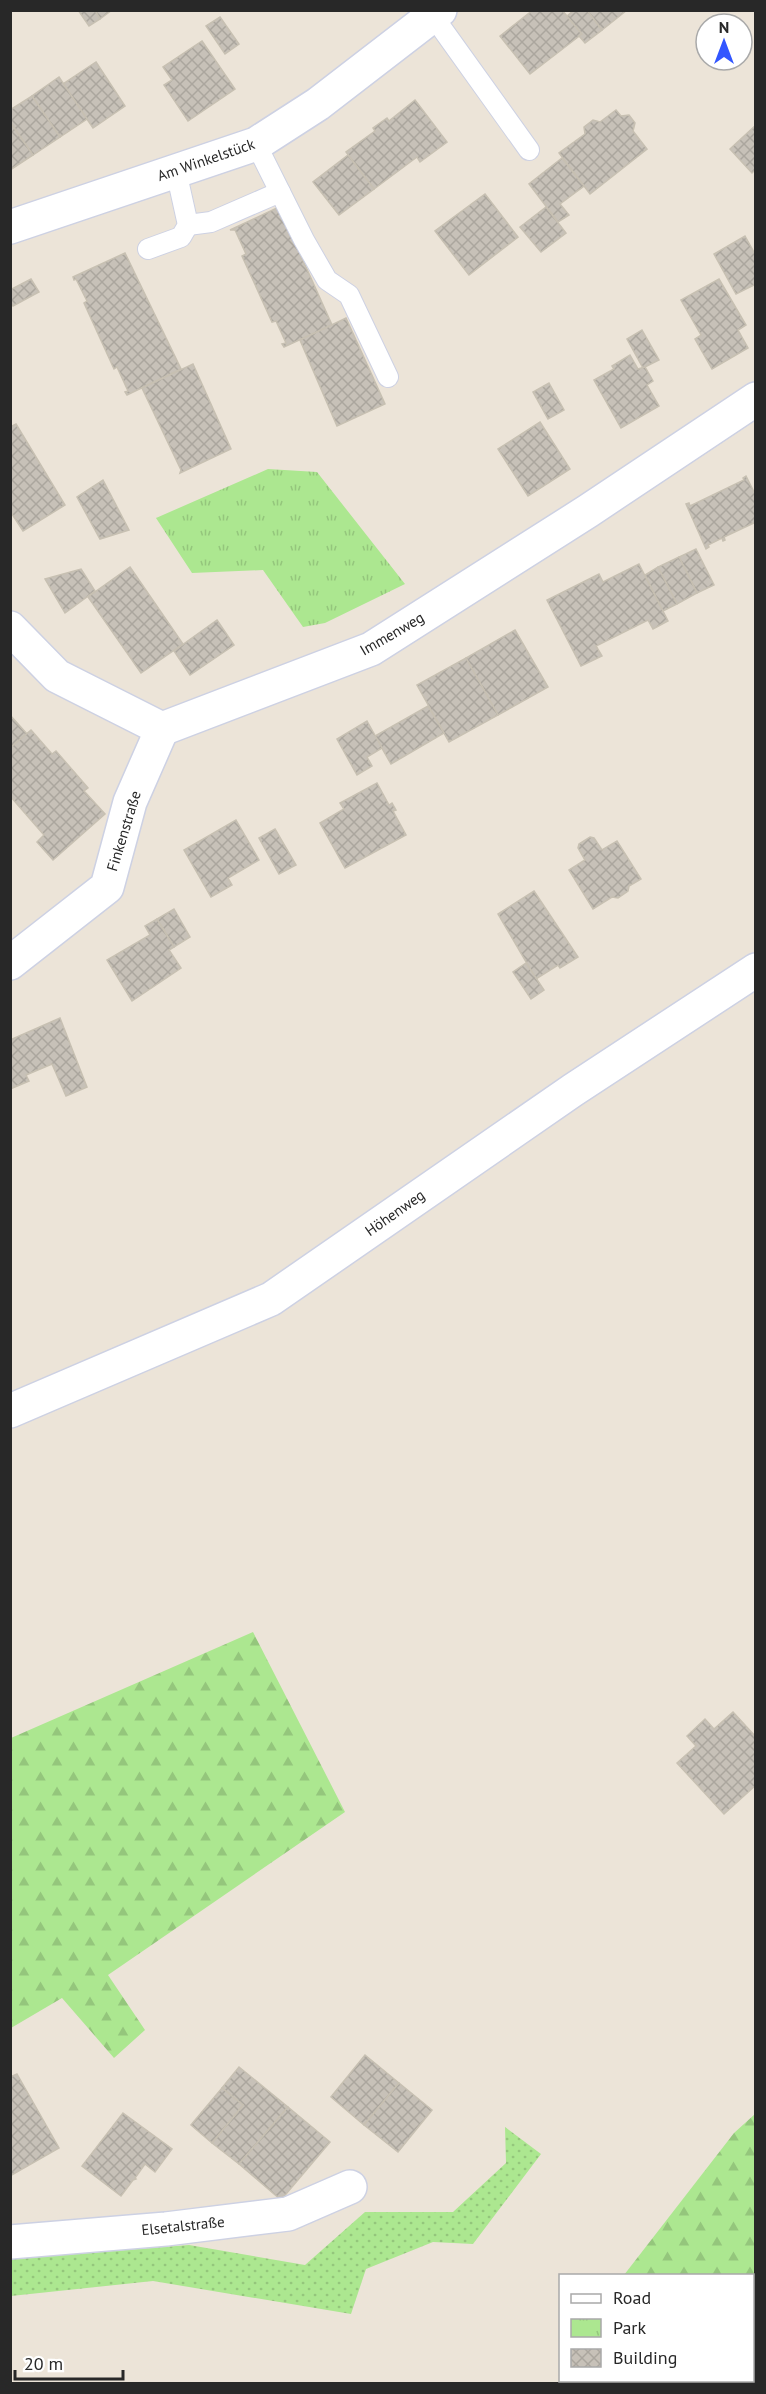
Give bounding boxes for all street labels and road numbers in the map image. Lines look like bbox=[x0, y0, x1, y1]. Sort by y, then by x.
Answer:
street label: Am Winkelstück bbox=[155, 134, 258, 185]
street label: Immenweg bbox=[356, 608, 427, 660]
street label: Finkenstraße bbox=[102, 788, 145, 873]
street label: Höhenweg bbox=[361, 1185, 428, 1240]
street label: Elsetalstraße bbox=[140, 2212, 226, 2239]

